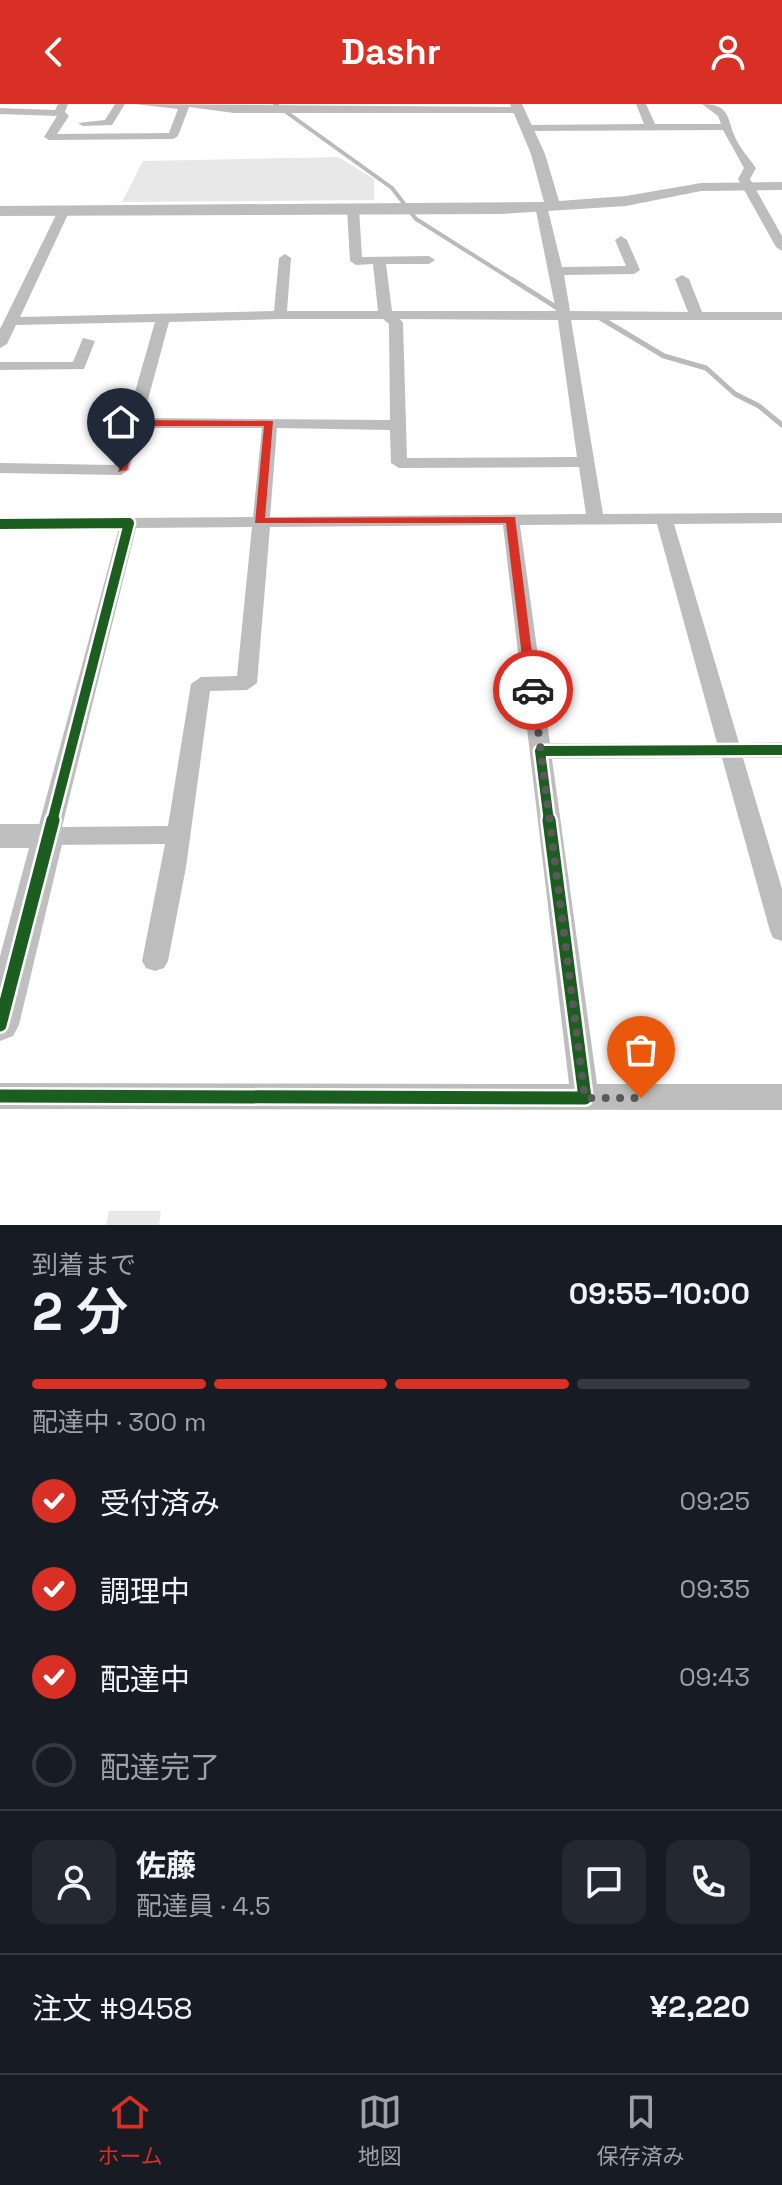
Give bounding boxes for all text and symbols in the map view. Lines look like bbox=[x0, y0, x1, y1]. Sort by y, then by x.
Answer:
text: Dashr bbox=[341, 29, 441, 75]
icon: back bbox=[32, 30, 76, 74]
icon: person bbox=[706, 30, 750, 74]
pin bbox=[87, 388, 155, 470]
icon: home bbox=[99, 400, 143, 444]
courier bbox=[493, 650, 573, 730]
icon: car bbox=[511, 668, 555, 712]
pin bbox=[607, 1016, 675, 1098]
icon: bag bbox=[619, 1028, 663, 1072]
text: 到着まで bbox=[32, 1248, 136, 1282]
text: 09:55–10:00 bbox=[569, 1274, 750, 1313]
text: 2 分 bbox=[32, 1279, 128, 1345]
text: 配達中 · 300 m bbox=[32, 1405, 206, 1439]
icon: check bbox=[32, 1479, 76, 1523]
text: 受付済み bbox=[100, 1484, 220, 1523]
text: 09:25 bbox=[680, 1484, 750, 1518]
icon: check bbox=[32, 1567, 76, 1611]
text: 調理中 bbox=[100, 1572, 190, 1611]
text: 09:35 bbox=[680, 1572, 750, 1606]
icon: check bbox=[32, 1655, 76, 1699]
text: 配達中 bbox=[100, 1660, 190, 1699]
text: 09:43 bbox=[679, 1660, 750, 1694]
text: 配達完了 bbox=[100, 1748, 220, 1787]
button: person bbox=[32, 1840, 116, 1924]
button: chat bbox=[562, 1840, 646, 1924]
button: phone bbox=[666, 1840, 750, 1924]
text: 佐藤 bbox=[136, 1846, 196, 1885]
text: 配達員 · 4.5 bbox=[136, 1889, 271, 1923]
text: ¥2,220 bbox=[650, 1987, 750, 2026]
text: 注文 #9458 bbox=[32, 1989, 192, 2028]
tab: ホーム bbox=[97, 2090, 163, 2170]
tab: 地図 bbox=[358, 2090, 402, 2170]
tab: 保存済み bbox=[597, 2090, 685, 2170]

